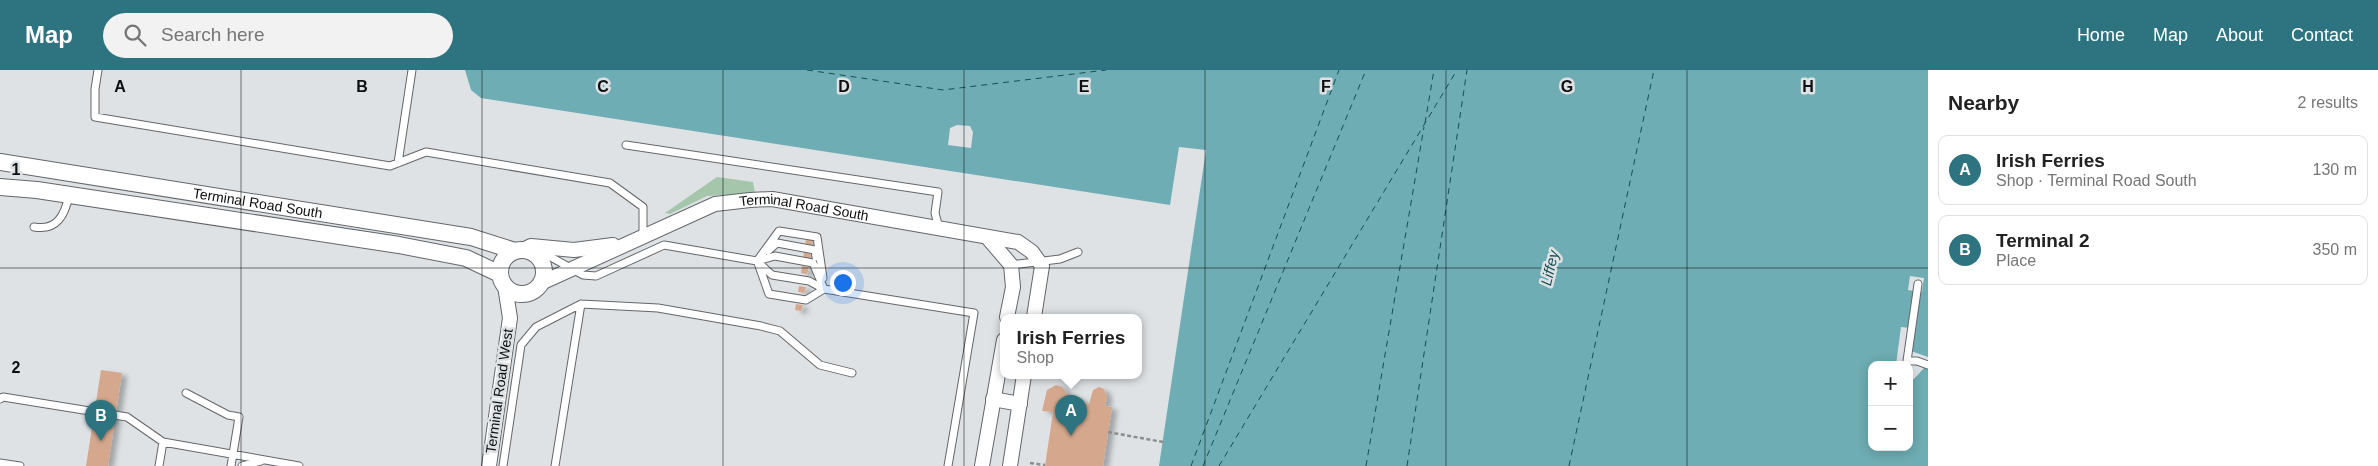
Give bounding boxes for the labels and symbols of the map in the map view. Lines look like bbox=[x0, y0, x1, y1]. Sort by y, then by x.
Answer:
text: A bbox=[114, 78, 126, 95]
text: B bbox=[356, 78, 368, 95]
text: C bbox=[597, 78, 609, 95]
text: D bbox=[838, 78, 850, 95]
text: E bbox=[1079, 78, 1090, 95]
text: F bbox=[1321, 78, 1331, 95]
text: G bbox=[1561, 78, 1573, 95]
text: H bbox=[1802, 78, 1814, 95]
text: 1 bbox=[12, 161, 21, 178]
street label: Terminal Road South bbox=[192, 185, 324, 221]
street label: Terminal Road South bbox=[738, 191, 870, 224]
water label: Liffey bbox=[1537, 247, 1562, 287]
your location bbox=[830, 270, 856, 296]
street label: Terminal Road West bbox=[482, 327, 516, 454]
text: 2 bbox=[12, 359, 21, 376]
pin: A bbox=[1055, 395, 1087, 436]
pin: B bbox=[85, 400, 117, 441]

